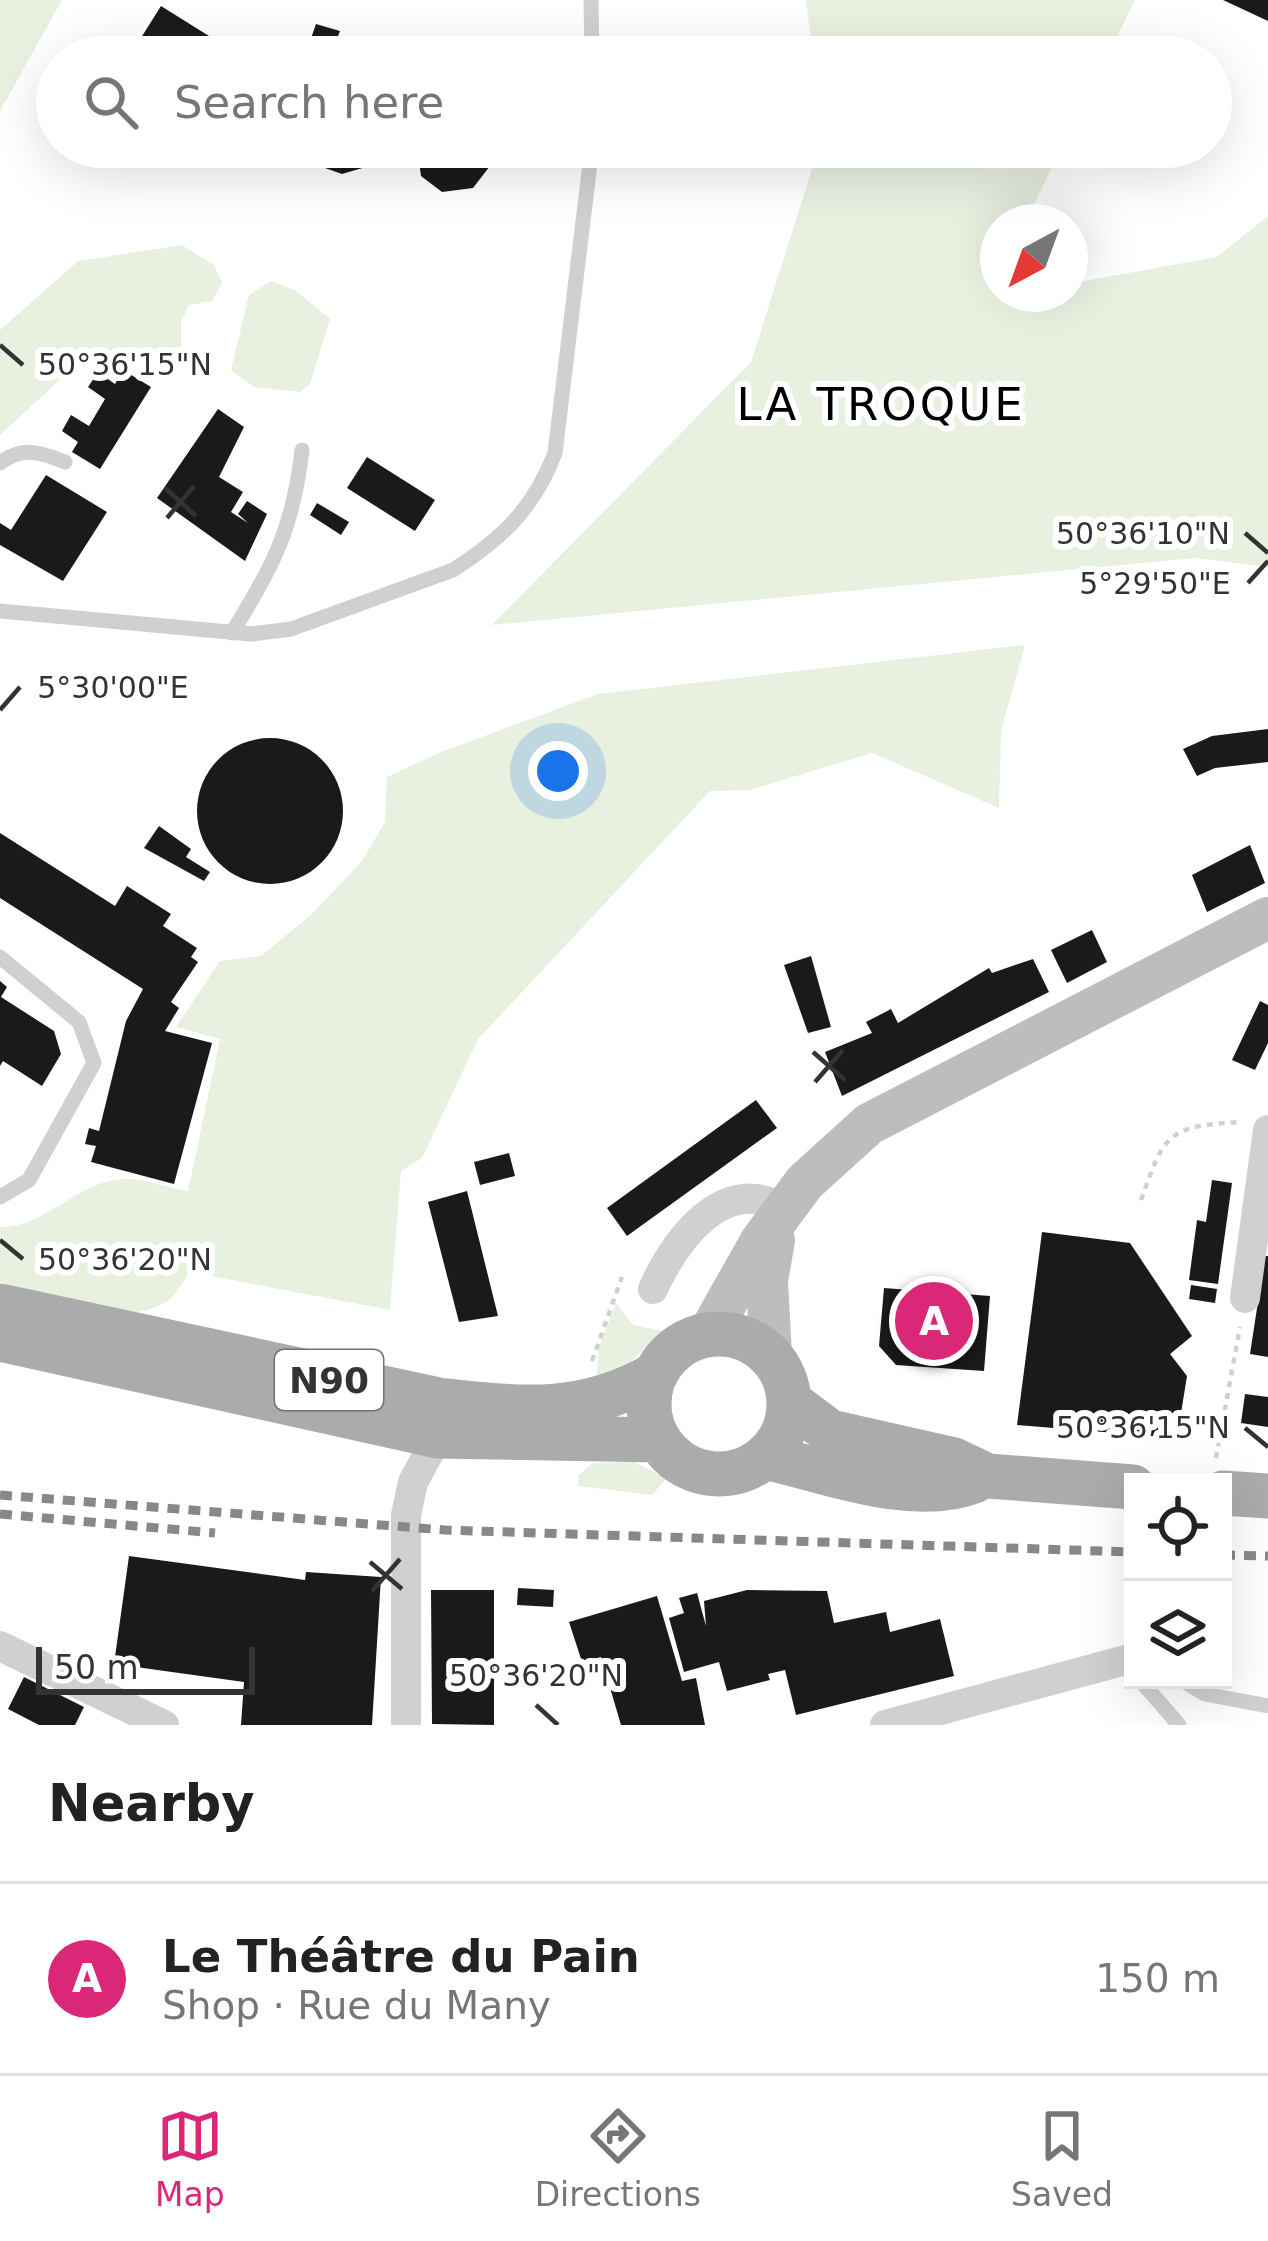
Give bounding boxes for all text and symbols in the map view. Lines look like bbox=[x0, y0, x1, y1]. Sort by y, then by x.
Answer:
search box bbox=[36, 36, 1232, 168]
icon: search bbox=[78, 69, 144, 135]
text: Search here bbox=[174, 76, 444, 129]
north arrow bbox=[980, 204, 1088, 312]
text: 50°36'15"N bbox=[38, 347, 212, 382]
district label: LA TROQUE bbox=[736, 378, 1026, 431]
text: 50°36'10"N bbox=[1056, 516, 1230, 551]
text: 5°29'50"E bbox=[1079, 566, 1231, 601]
text: 5°30'00"E bbox=[37, 670, 189, 705]
your location bbox=[528, 741, 588, 801]
text: 50°36'20"N bbox=[38, 1242, 212, 1277]
pin: A bbox=[895, 1276, 973, 1366]
road number: N90 bbox=[275, 1350, 383, 1410]
text: 50°36'15"N bbox=[1056, 1410, 1230, 1445]
map controls bbox=[1124, 1473, 1232, 1689]
button: locate bbox=[1124, 1473, 1232, 1581]
button: layers bbox=[1124, 1581, 1232, 1689]
scale bar bbox=[36, 1641, 255, 1694]
text: 50 m bbox=[54, 1648, 139, 1687]
text: 50°36'20"N bbox=[449, 1658, 623, 1693]
text: Nearby bbox=[48, 1774, 255, 1833]
text: Le Théâtre du Pain bbox=[162, 1930, 640, 1983]
text: A bbox=[72, 1956, 102, 2001]
text: 150 m bbox=[1095, 1956, 1220, 2001]
text: Shop · Rue du Many bbox=[162, 1983, 551, 2028]
tab: Map bbox=[155, 2103, 225, 2214]
tab: Directions bbox=[535, 2103, 701, 2214]
tab: Saved bbox=[1011, 2103, 1113, 2214]

